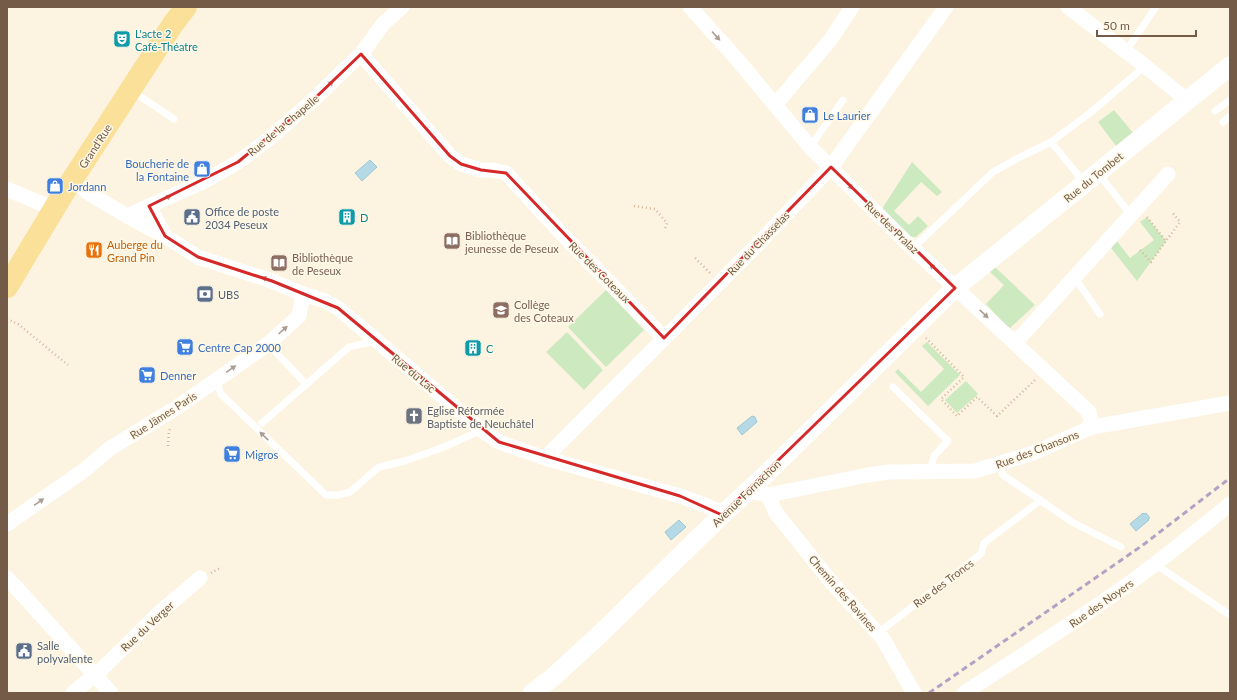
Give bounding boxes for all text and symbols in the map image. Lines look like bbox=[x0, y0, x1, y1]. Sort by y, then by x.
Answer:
scale bar bbox=[1097, 12, 1196, 38]
text: 50 m bbox=[1103, 18, 1130, 33]
place label: L'acte 2 Café-Théatre bbox=[135, 27, 198, 53]
theatre icon: L'acte 2 Café-Théatre bbox=[112, 29, 132, 49]
one-way arrow bbox=[711, 31, 721, 41]
one-way arrow bbox=[324, 80, 334, 90]
street label: Rue de la Chapelle bbox=[245, 91, 321, 159]
shop icon: Le Laurier bbox=[800, 105, 820, 125]
place label: Le Laurier bbox=[823, 109, 871, 122]
street label: Grand'Rue bbox=[76, 121, 114, 171]
street label: Rue du Tombet bbox=[1061, 149, 1125, 205]
place label: Boucherie de la Fontaine bbox=[125, 157, 189, 183]
shop icon: Boucherie de la Fontaine bbox=[192, 159, 212, 179]
shop icon: Jordann bbox=[45, 176, 65, 196]
place label: Jordann bbox=[68, 180, 106, 193]
one-way arrow bbox=[844, 180, 854, 190]
one-way arrow bbox=[160, 195, 172, 201]
street label: Rue des Pralaz bbox=[862, 198, 922, 256]
place label: Office de poste 2034 Peseux bbox=[205, 205, 279, 231]
public building icon: Office de poste 2034 Peseux bbox=[182, 207, 202, 227]
building icon: D bbox=[337, 207, 357, 227]
street label: Rue du Chasselas bbox=[724, 208, 792, 278]
place label: D bbox=[360, 211, 368, 224]
place label: Bibliothèque jeunesse de Peseux bbox=[464, 229, 559, 255]
library icon: Bibliothèque jeunesse de Peseux bbox=[442, 231, 462, 251]
place label: Auberge du Grand Pin bbox=[107, 238, 163, 264]
street label: Rue des Coteaux bbox=[567, 239, 634, 306]
restaurant icon: Auberge du Grand Pin bbox=[84, 240, 104, 260]
place label: Bibliothèque de Peseux bbox=[292, 251, 353, 277]
library icon: Bibliothèque de Peseux bbox=[269, 253, 289, 273]
one-way arrow bbox=[929, 263, 939, 273]
one-way arrow bbox=[260, 276, 272, 282]
bank icon: UBS bbox=[195, 284, 215, 304]
place label: UBS bbox=[218, 288, 239, 301]
place label: Collège des Coteaux bbox=[514, 298, 574, 324]
school or university icon: Collège des Coteaux bbox=[491, 300, 511, 320]
one-way arrow bbox=[979, 309, 989, 319]
one-way arrow bbox=[278, 325, 288, 335]
supermarket icon: Centre Cap 2000 bbox=[175, 337, 195, 357]
building icon: C bbox=[463, 338, 483, 358]
place label: Centre Cap 2000 bbox=[198, 341, 281, 354]
place label: C bbox=[486, 342, 494, 355]
street label: Rue du Lac bbox=[390, 351, 438, 395]
supermarket icon: Denner bbox=[137, 365, 157, 385]
one-way arrow bbox=[226, 365, 237, 373]
place label: Denner bbox=[160, 369, 196, 382]
street label: Rue Jämes Paris bbox=[127, 389, 199, 441]
place label: Eglise Réformée Baptiste de Neuchâtel bbox=[427, 404, 534, 430]
church icon: Eglise Réformée Baptiste de Neuchâtel bbox=[404, 406, 424, 426]
street label: Rue des Chansons bbox=[994, 427, 1081, 471]
one-way arrow bbox=[259, 431, 269, 441]
supermarket icon: Migros bbox=[222, 444, 242, 464]
place label: Migros bbox=[245, 448, 279, 461]
street label: Avenue Fornachon bbox=[709, 457, 783, 529]
one-way arrow bbox=[34, 498, 44, 506]
street label: Chemin des Ravines bbox=[806, 552, 880, 634]
street label: Rue des Troncs bbox=[910, 556, 976, 610]
street label: Rue des Noyers bbox=[1066, 576, 1136, 630]
street label: Rue du Verger bbox=[118, 598, 176, 654]
place label: Salle polyvalente bbox=[37, 639, 93, 665]
public building icon: Salle polyvalente bbox=[14, 641, 34, 661]

